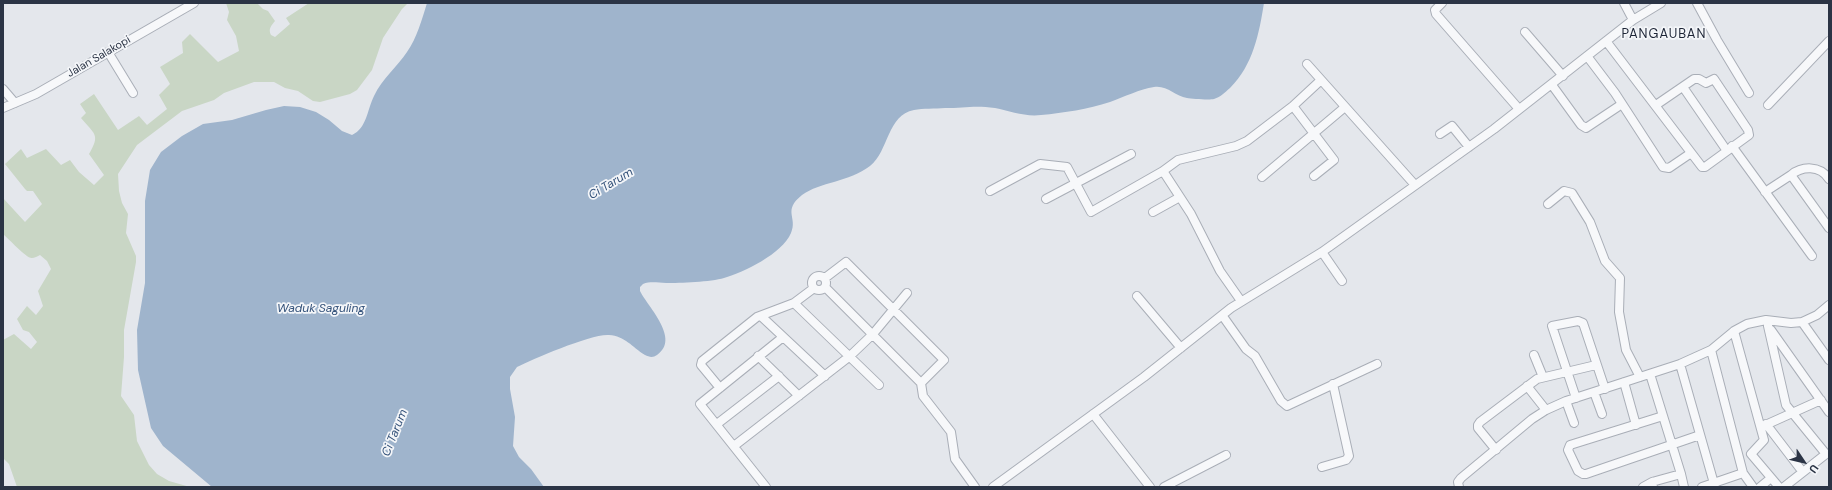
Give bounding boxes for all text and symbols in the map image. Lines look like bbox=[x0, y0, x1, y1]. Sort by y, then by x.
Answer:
district label: PANGAUBAN bbox=[1622, 27, 1706, 43]
street label: Jalan Salakopi bbox=[65, 33, 133, 81]
water label: Ci Tarum bbox=[586, 165, 636, 203]
water label: Waduk Saguling bbox=[277, 302, 365, 316]
water label: Ci Tarum bbox=[379, 407, 411, 459]
north arrow bbox=[1784, 442, 1824, 482]
text: U bbox=[1806, 462, 1822, 476]

